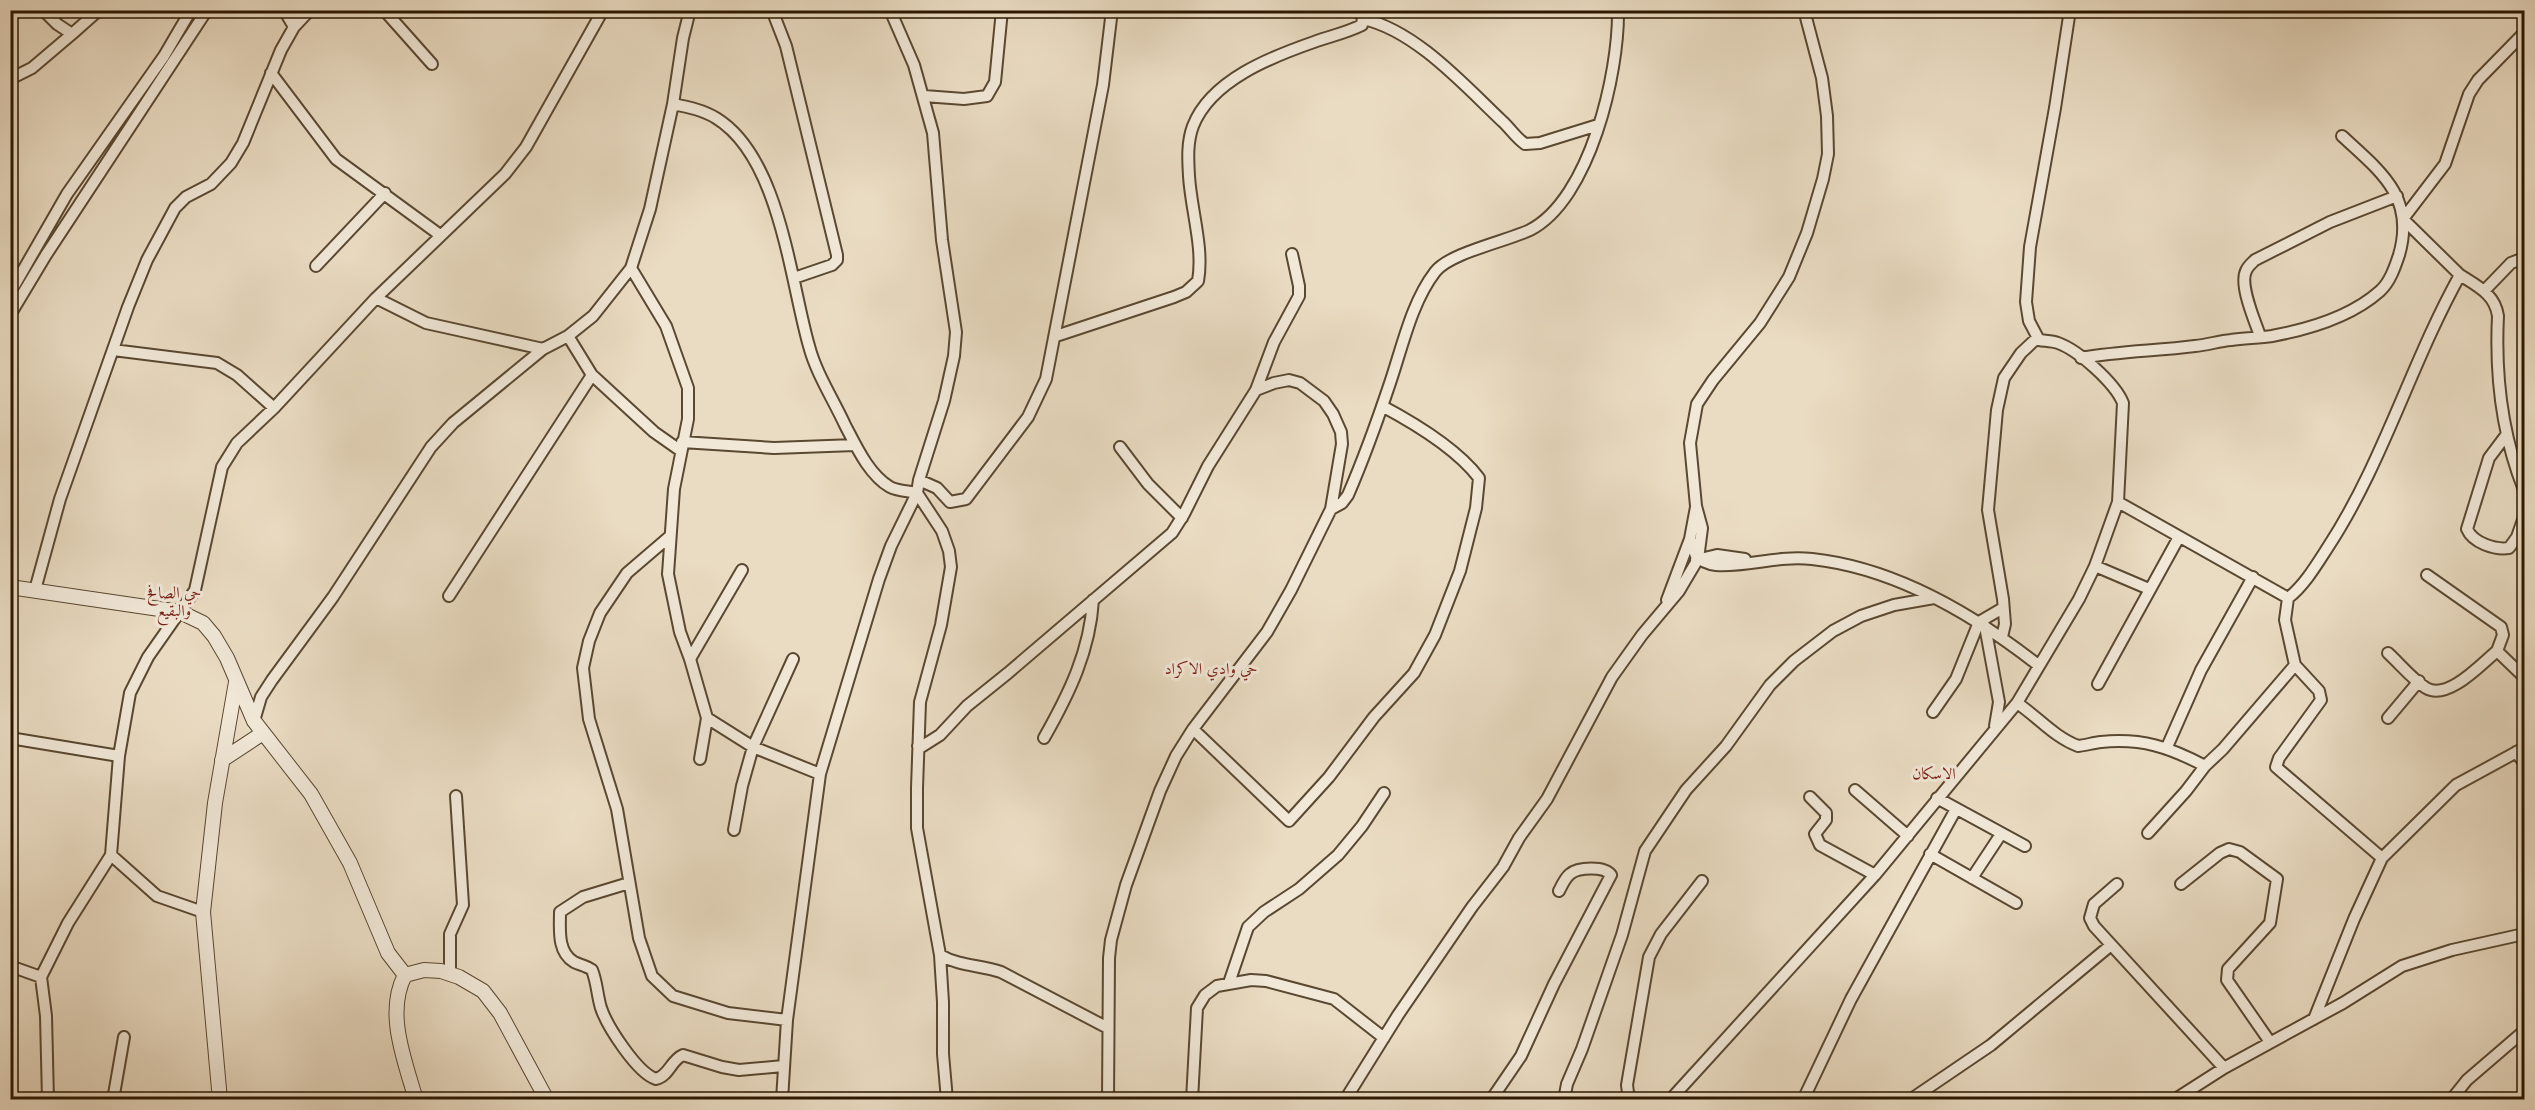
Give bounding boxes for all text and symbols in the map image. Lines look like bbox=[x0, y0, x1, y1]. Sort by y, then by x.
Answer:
district label: حي الصافح والبقيع bbox=[147, 582, 201, 626]
district label: حي وادي الاكراد bbox=[1164, 658, 1258, 681]
district label: الاسكان bbox=[1912, 763, 1956, 783]

